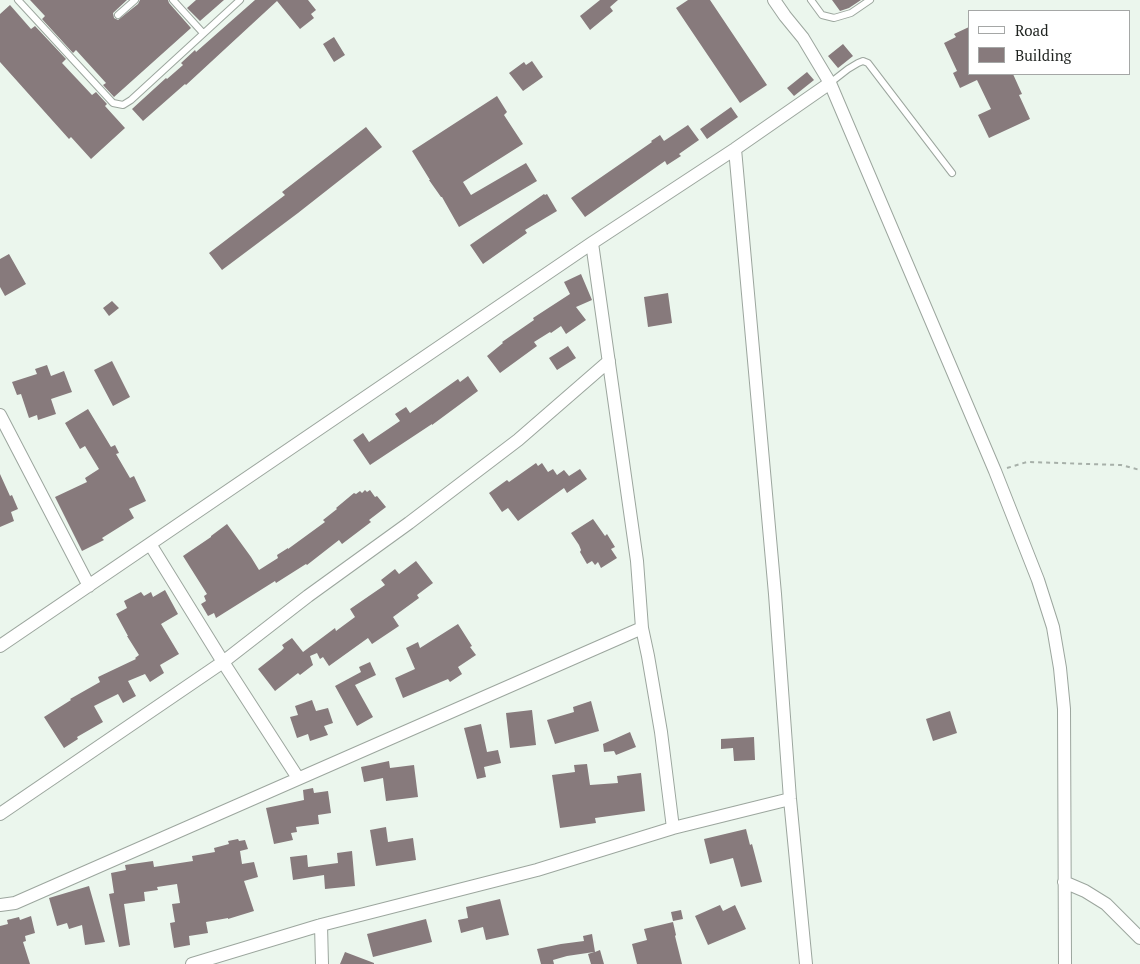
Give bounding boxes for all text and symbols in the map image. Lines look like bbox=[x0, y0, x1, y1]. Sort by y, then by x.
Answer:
legend bbox=[968, 10, 1130, 75]
text: Road bbox=[1015, 20, 1048, 40]
text: Building bbox=[1015, 45, 1072, 65]

